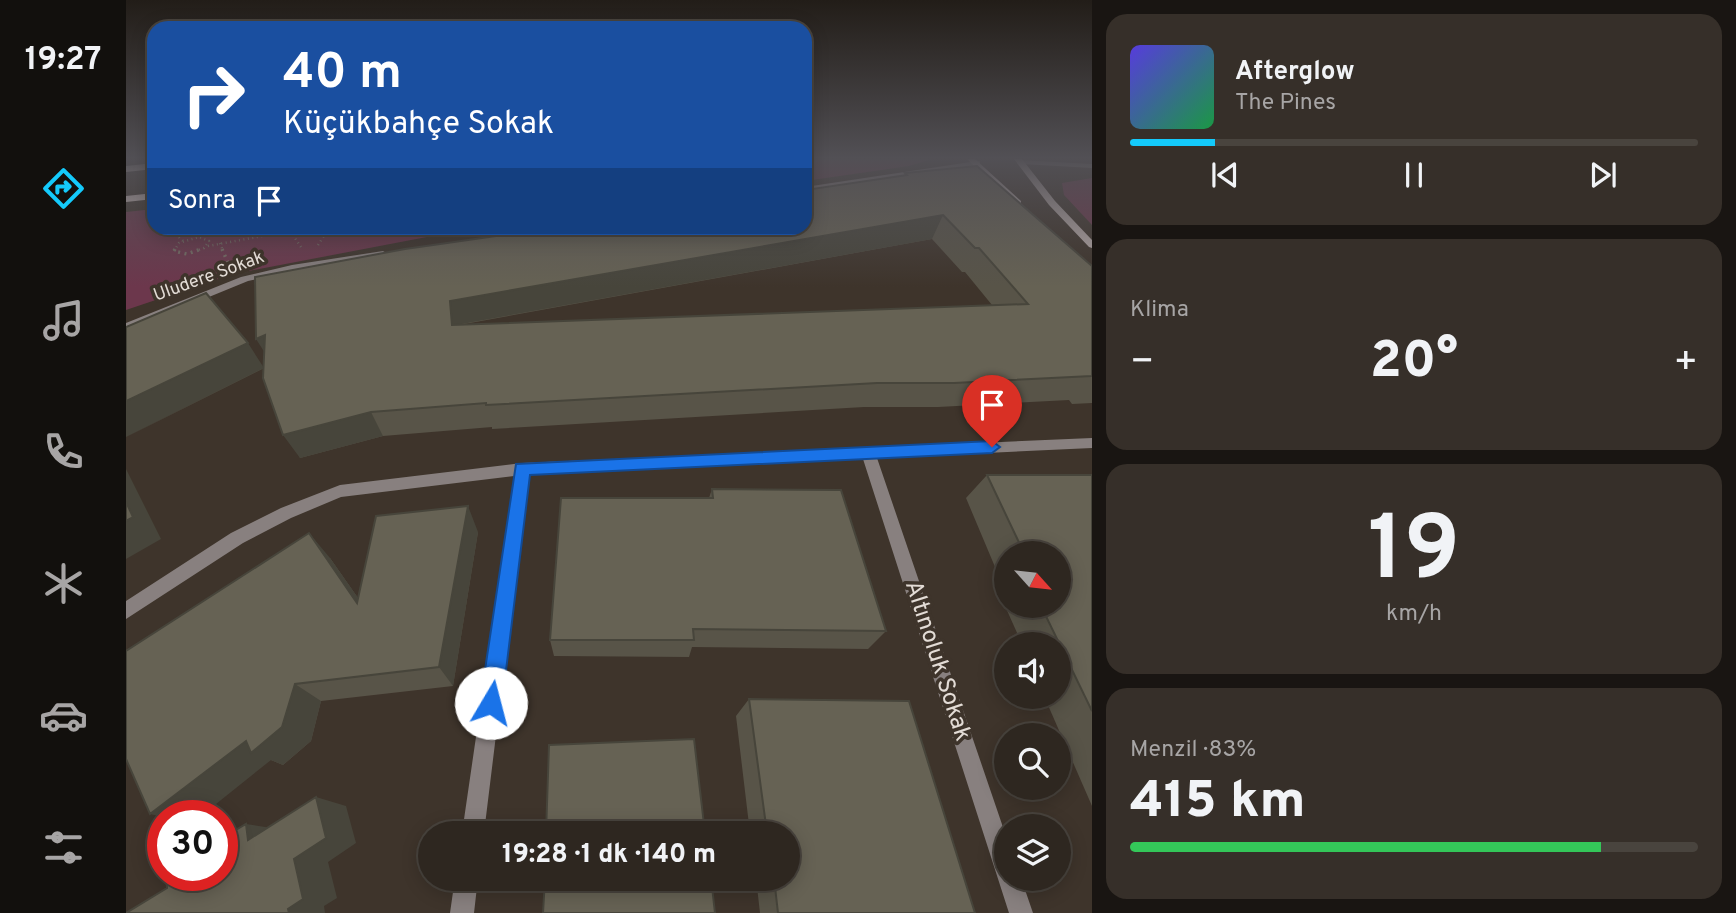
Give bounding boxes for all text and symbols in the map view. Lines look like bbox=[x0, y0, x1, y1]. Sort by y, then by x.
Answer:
text: 19:27 bbox=[25, 41, 101, 81]
text: 40 m bbox=[283, 44, 402, 106]
icon: right bbox=[168, 49, 259, 140]
text: Afterglow bbox=[1235, 56, 1355, 89]
text: The Pines bbox=[1235, 89, 1336, 118]
text: Küçükbahçe Sokak bbox=[283, 105, 554, 145]
icon: previous bbox=[1206, 156, 1244, 194]
icon: pause bbox=[1395, 156, 1433, 194]
icon: next bbox=[1584, 156, 1622, 194]
icon: directions bbox=[39, 164, 88, 213]
icon: arrive bbox=[250, 182, 288, 220]
text: Sonra bbox=[168, 185, 236, 218]
street label: Uludere Sokak bbox=[150, 246, 268, 308]
icon: music bbox=[39, 296, 88, 345]
text: Klima bbox=[1130, 296, 1189, 325]
text: 20° bbox=[1370, 330, 1458, 396]
text: − bbox=[1130, 339, 1155, 388]
text: + bbox=[1673, 339, 1698, 388]
pin bbox=[962, 375, 1022, 447]
icon: arrive bbox=[973, 386, 1011, 424]
icon: phone bbox=[39, 427, 88, 476]
text: 19 bbox=[1368, 497, 1460, 612]
north arrow bbox=[994, 541, 1071, 618]
map controls bbox=[994, 541, 1071, 891]
icon: climate bbox=[39, 559, 88, 608]
street label: Altınoluk Sokak bbox=[897, 577, 977, 745]
text: km/h bbox=[1386, 600, 1442, 629]
button: sound bbox=[994, 632, 1071, 709]
position arrow bbox=[454, 666, 528, 740]
icon: car bbox=[39, 691, 88, 740]
button: search bbox=[994, 723, 1071, 800]
text: Menzil · 83% bbox=[1130, 736, 1256, 765]
text: 415 km bbox=[1130, 770, 1306, 836]
speed limit sign: 30 bbox=[147, 800, 238, 891]
button: layers bbox=[994, 814, 1071, 891]
icon: filters bbox=[39, 823, 88, 872]
text: 19:28 · 1 dk · 140 m bbox=[502, 839, 716, 872]

